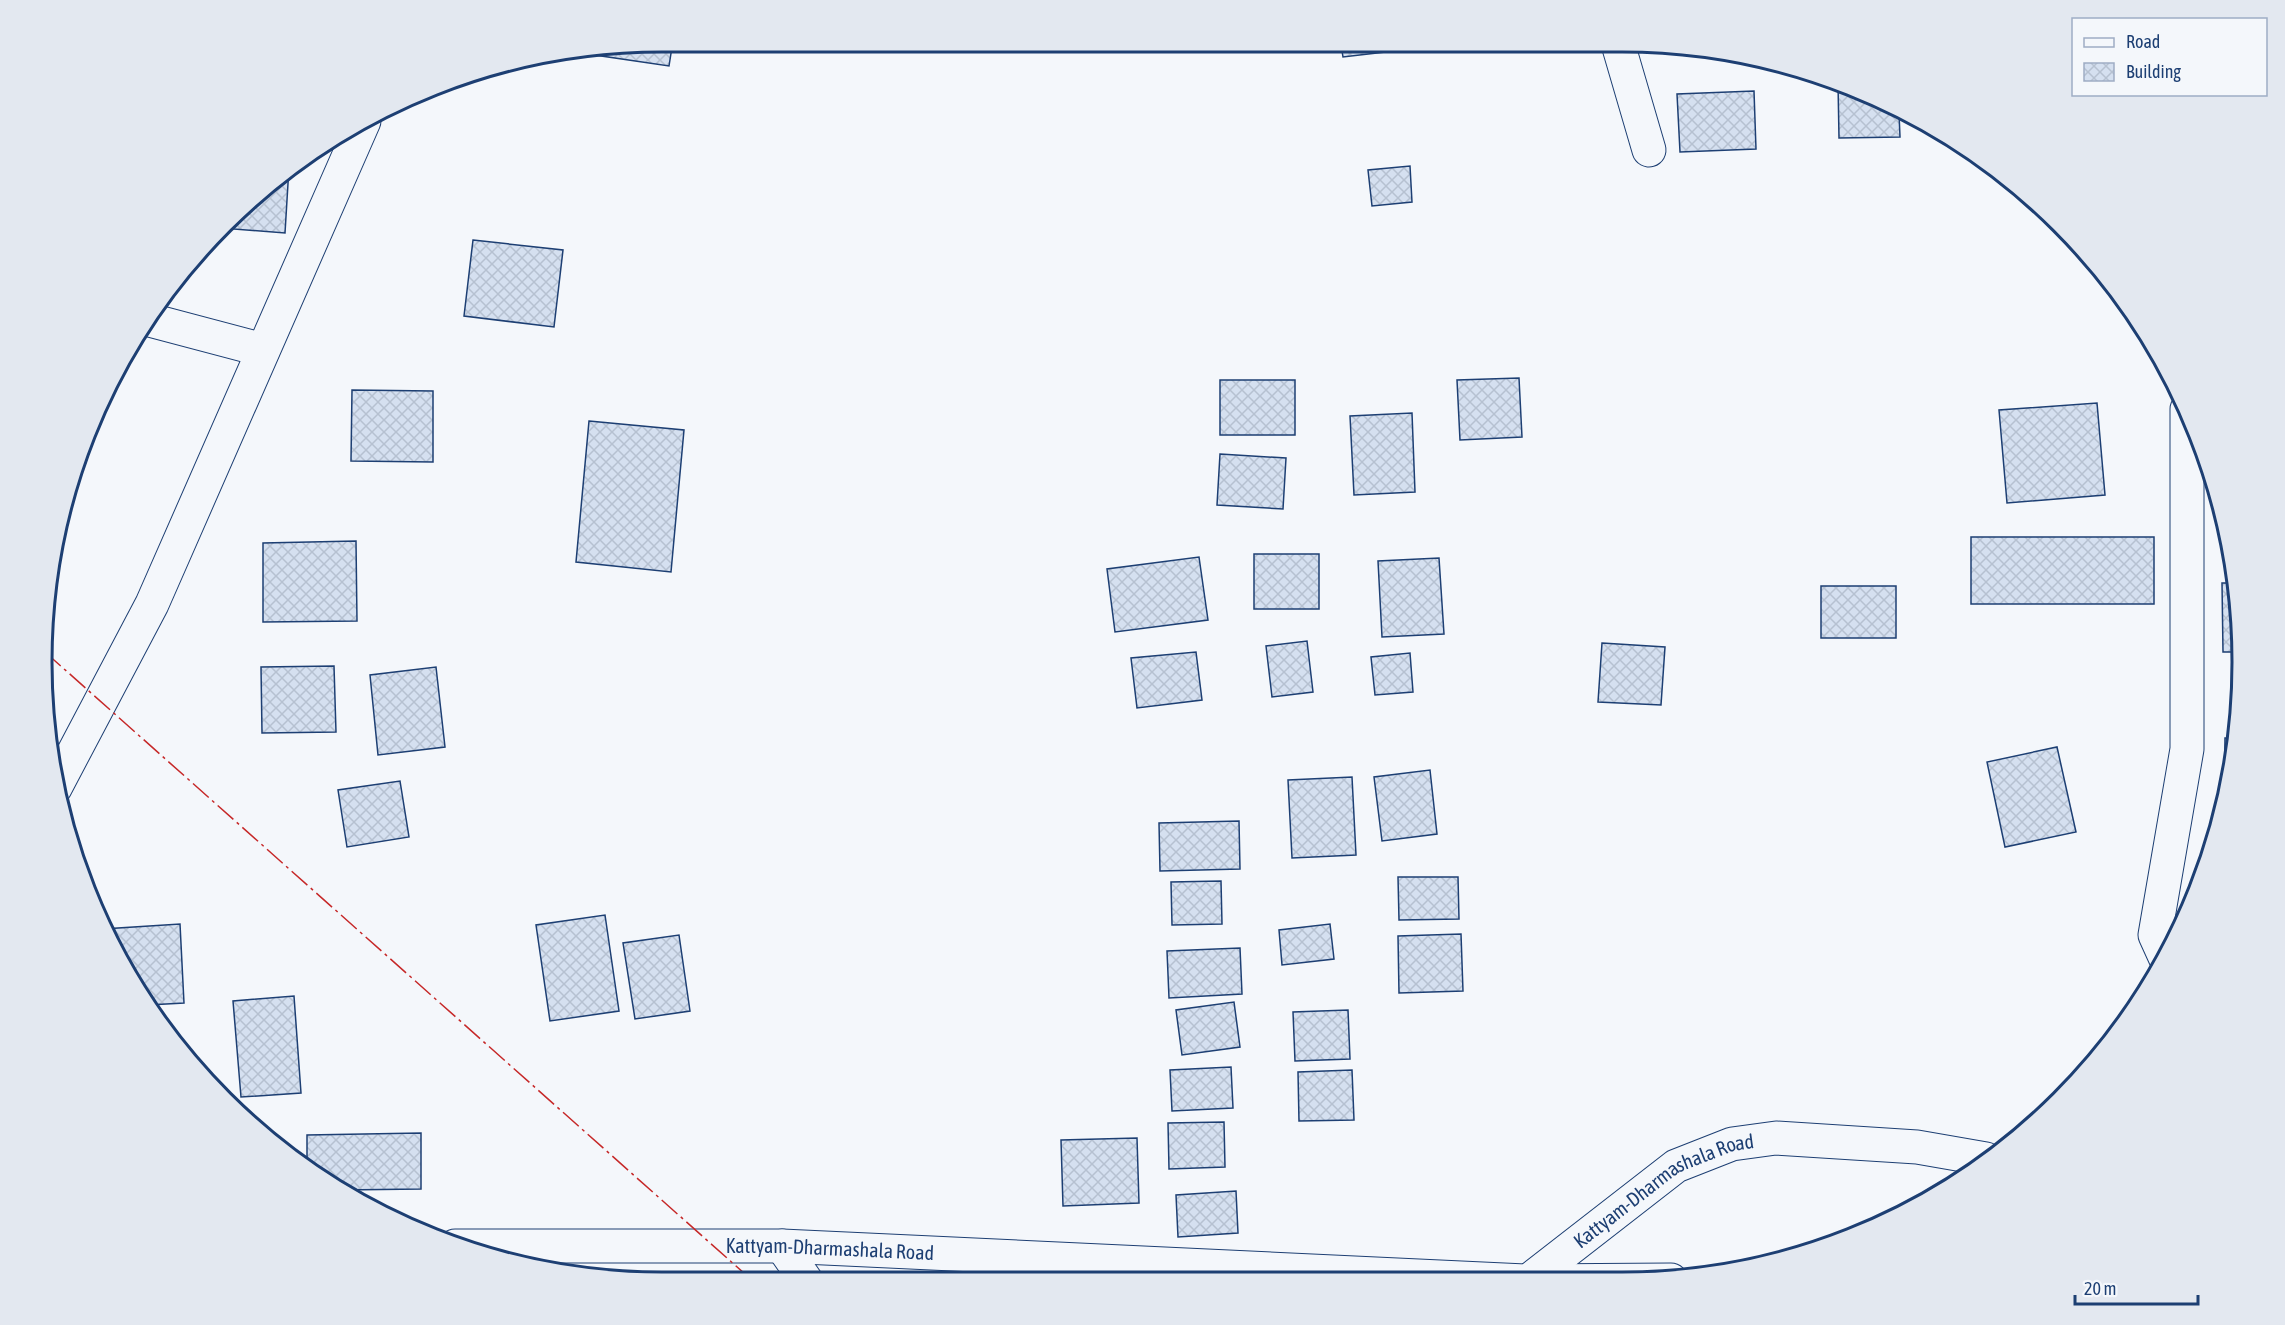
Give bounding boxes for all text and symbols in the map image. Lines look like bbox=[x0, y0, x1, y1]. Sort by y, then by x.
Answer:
legend bbox=[2072, 18, 2267, 96]
text: Road bbox=[2126, 31, 2160, 52]
text: Building bbox=[2126, 61, 2181, 82]
street label: Kattyam-Dharmashala Road bbox=[1569, 1129, 1755, 1252]
street label: Kattyam-Dharmashala Road bbox=[726, 1234, 935, 1264]
scale bar bbox=[2075, 1268, 2198, 1306]
text: 20 m bbox=[2084, 1278, 2116, 1299]

